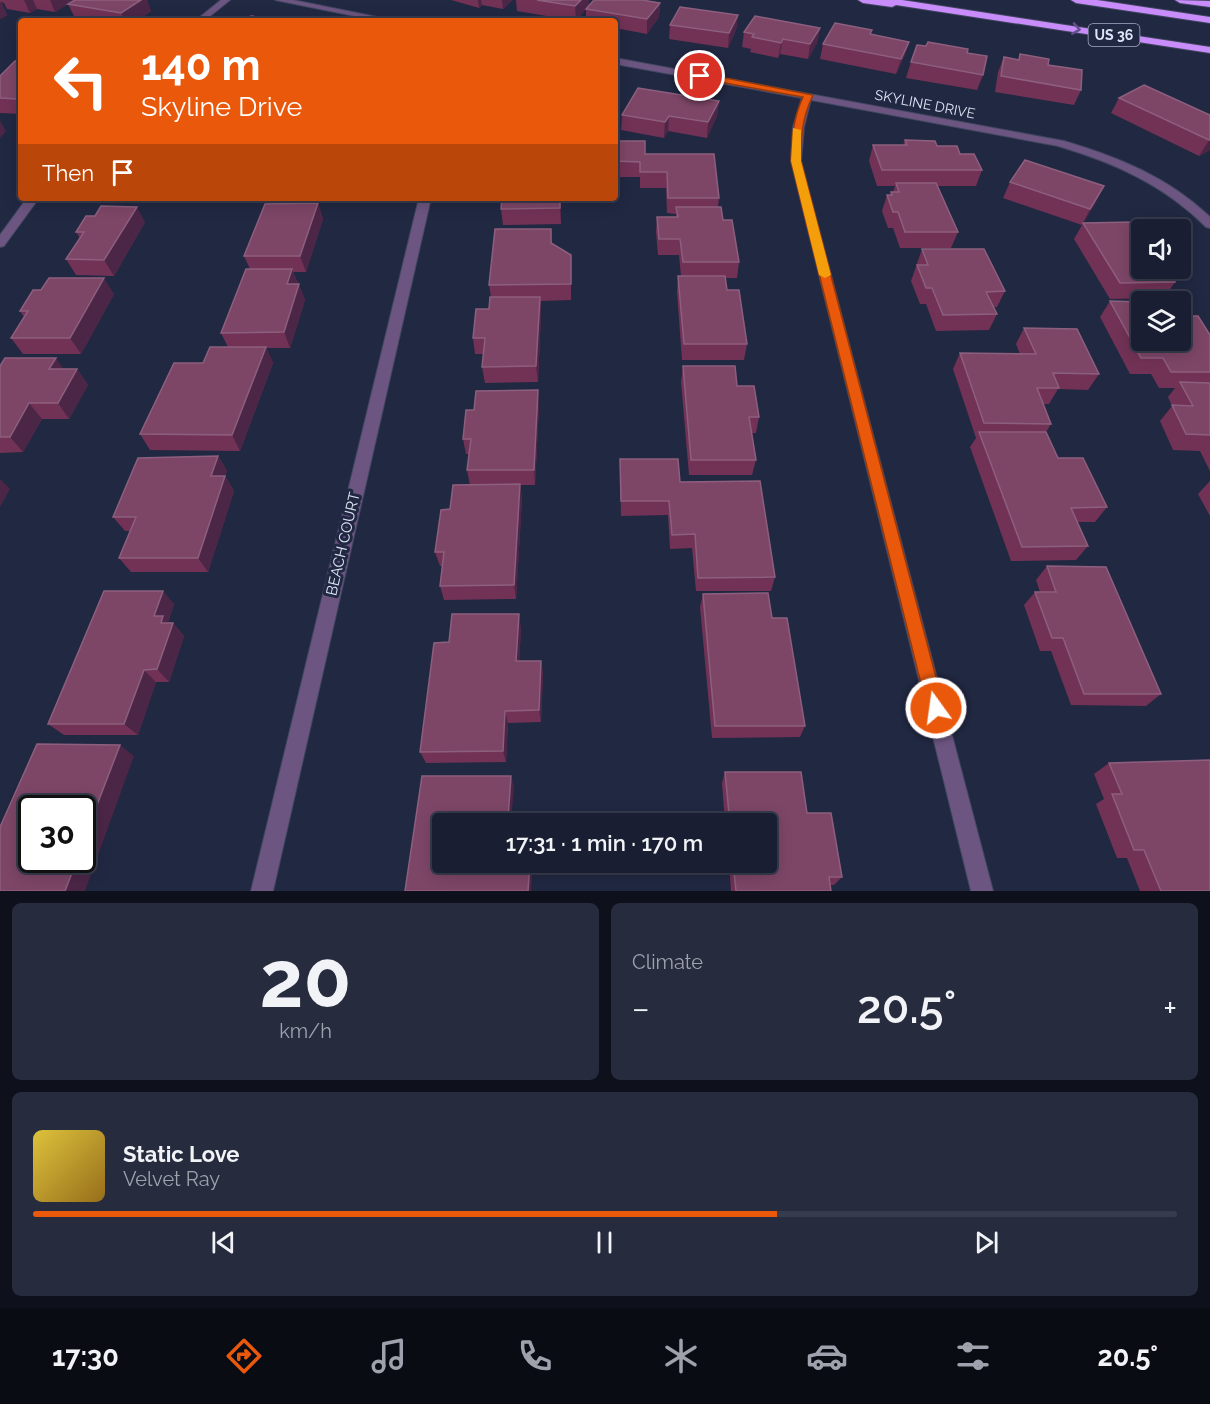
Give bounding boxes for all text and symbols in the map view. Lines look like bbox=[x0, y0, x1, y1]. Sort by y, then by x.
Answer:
one-way arrow bbox=[1072, 23, 1081, 35]
road number: US 36 bbox=[1088, 24, 1140, 46]
text: 140 m bbox=[141, 41, 261, 90]
icon: left bbox=[42, 42, 120, 120]
pin bbox=[674, 50, 725, 101]
icon: arrive bbox=[683, 59, 716, 92]
street label: SKYLINE DRIVE bbox=[874, 86, 976, 122]
text: Skyline Drive bbox=[141, 91, 302, 122]
icon: arrive bbox=[106, 156, 139, 189]
text: Then bbox=[42, 160, 94, 186]
map controls bbox=[1131, 219, 1191, 351]
button: sound bbox=[1131, 219, 1191, 279]
button: layers bbox=[1131, 291, 1191, 351]
street label: BEACH COURT bbox=[322, 490, 364, 598]
position arrow bbox=[904, 676, 968, 740]
speed limit sign: 30 bbox=[18, 795, 96, 873]
text: 17:31 · 1 min · 170 m bbox=[506, 830, 703, 856]
text: 20 bbox=[260, 934, 351, 1025]
text: Climate bbox=[632, 950, 703, 974]
text: 20.5° bbox=[857, 981, 956, 1034]
text: − bbox=[632, 989, 650, 1028]
text: + bbox=[1163, 989, 1177, 1028]
text: km/h bbox=[279, 1019, 332, 1043]
text: Static Love bbox=[123, 1141, 240, 1167]
text: Velvet Ray bbox=[123, 1167, 220, 1191]
icon: previous bbox=[207, 1226, 240, 1259]
icon: pause bbox=[588, 1226, 621, 1259]
icon: next bbox=[970, 1226, 1003, 1259]
icon: directions bbox=[223, 1335, 265, 1377]
icon: music bbox=[368, 1335, 410, 1377]
icon: phone bbox=[514, 1335, 556, 1377]
icon: climate bbox=[660, 1335, 702, 1377]
icon: car bbox=[806, 1335, 848, 1377]
icon: filters bbox=[952, 1335, 994, 1377]
text: 17:30 bbox=[52, 1341, 119, 1372]
text: 20.5° bbox=[1098, 1341, 1158, 1372]

